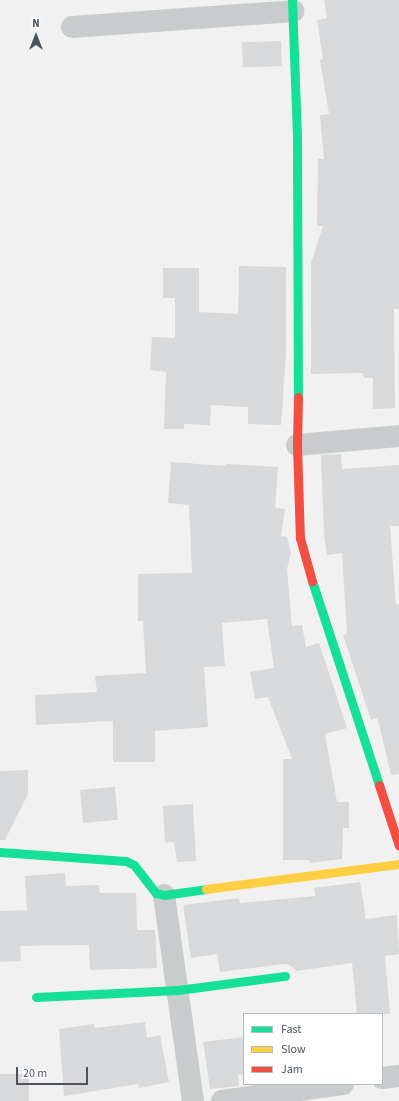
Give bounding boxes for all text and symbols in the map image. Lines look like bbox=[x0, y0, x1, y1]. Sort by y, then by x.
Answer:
north arrow bbox=[16, 16, 56, 56]
text: N bbox=[32, 16, 40, 31]
legend bbox=[243, 1013, 383, 1085]
text: Fast bbox=[281, 1021, 301, 1038]
text: Slow bbox=[281, 1041, 306, 1058]
scale bar bbox=[18, 1059, 90, 1085]
text: Jam bbox=[281, 1061, 303, 1078]
text: 20 m bbox=[23, 1065, 47, 1082]

